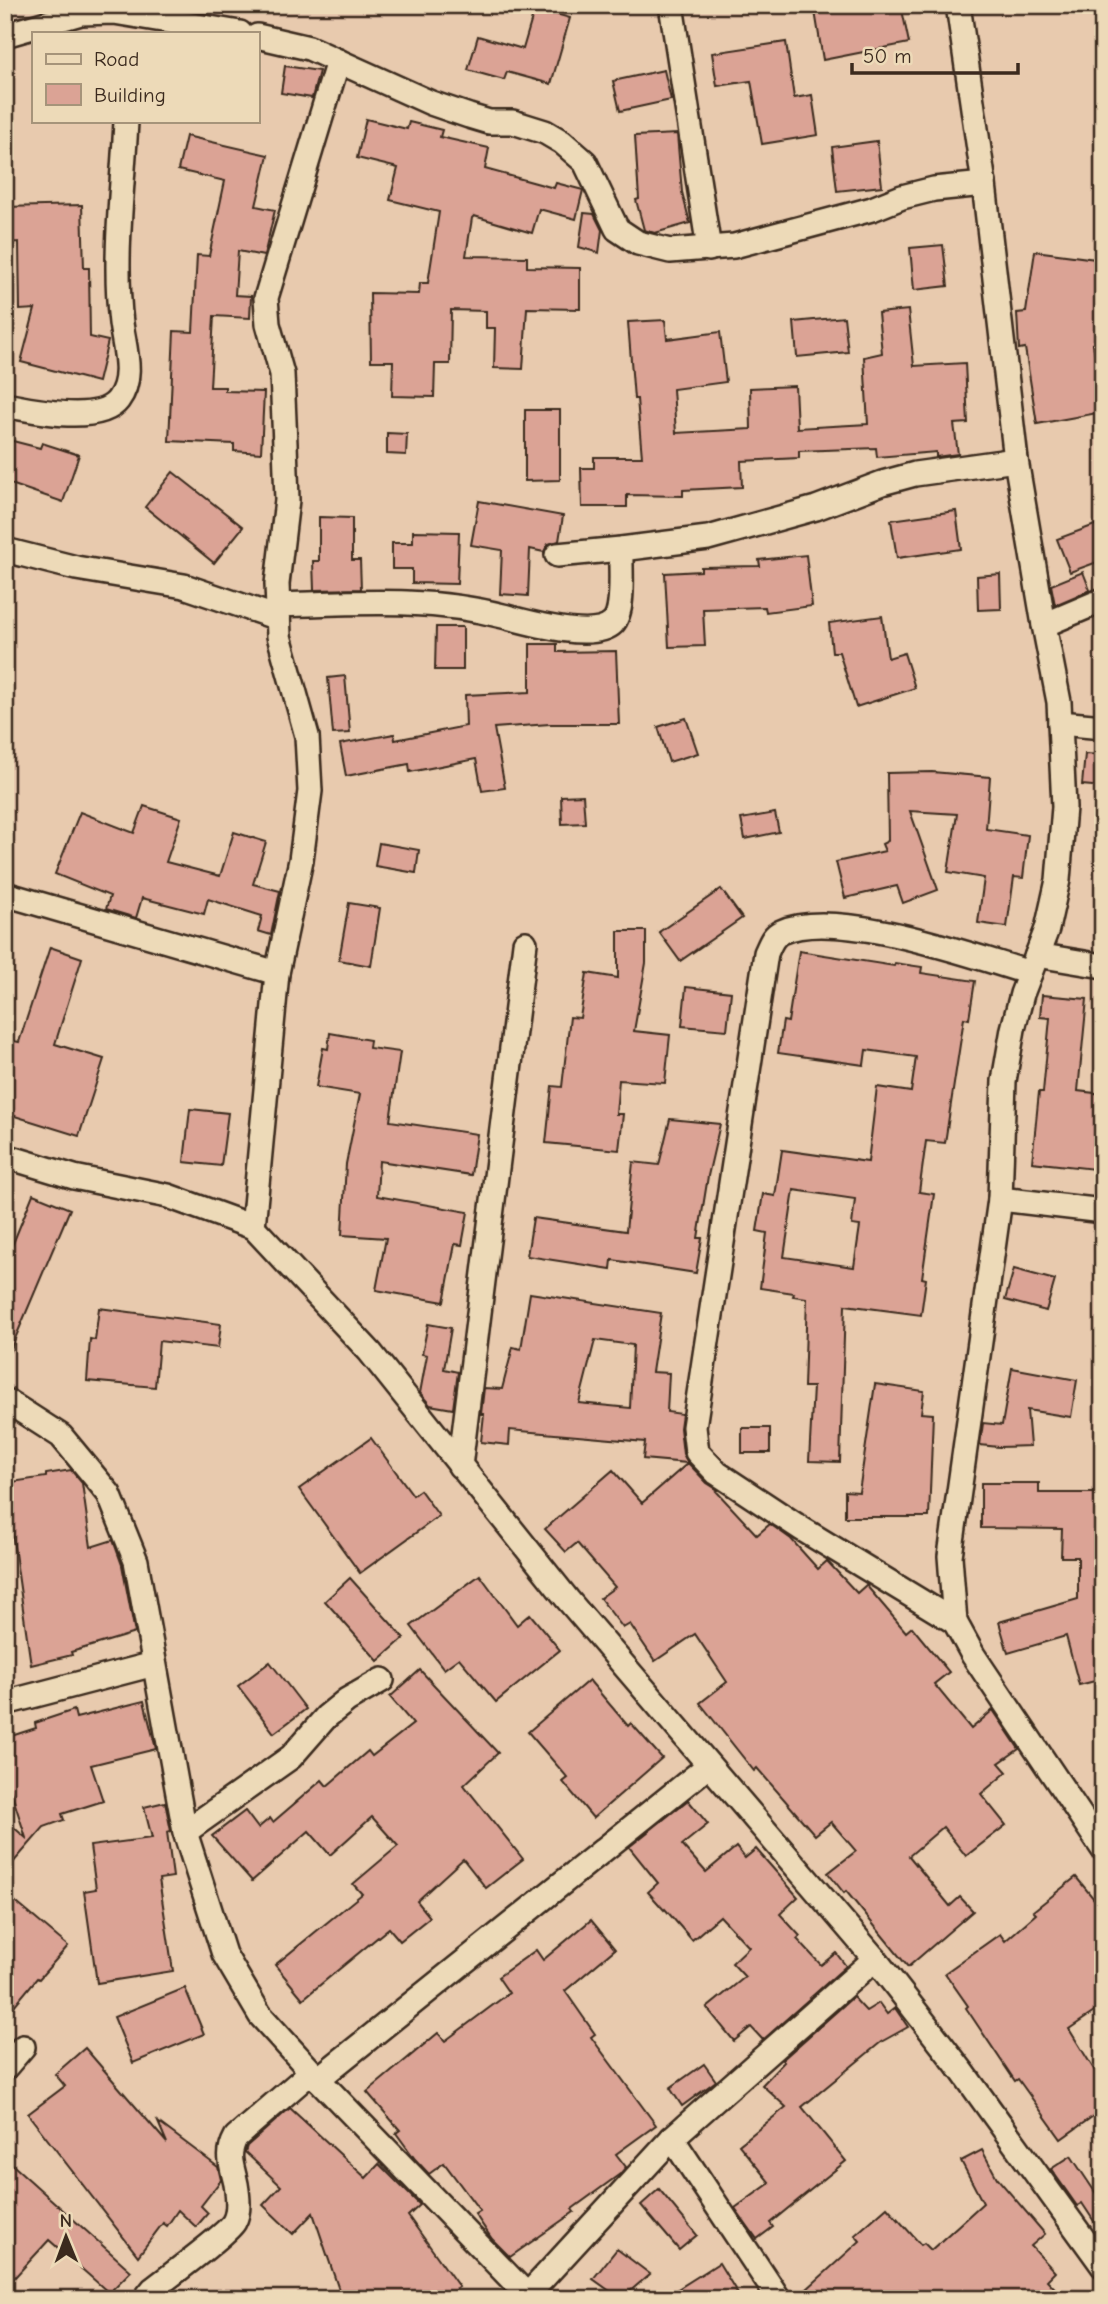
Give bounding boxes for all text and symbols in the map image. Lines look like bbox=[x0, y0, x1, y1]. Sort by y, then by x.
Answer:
legend bbox=[32, 32, 259, 122]
scale bar bbox=[852, 32, 1019, 76]
text: 50 m bbox=[863, 44, 912, 68]
text: Road bbox=[94, 47, 139, 71]
text: Building bbox=[94, 83, 166, 107]
north arrow bbox=[32, 2202, 102, 2272]
text: N bbox=[59, 2210, 72, 2232]

